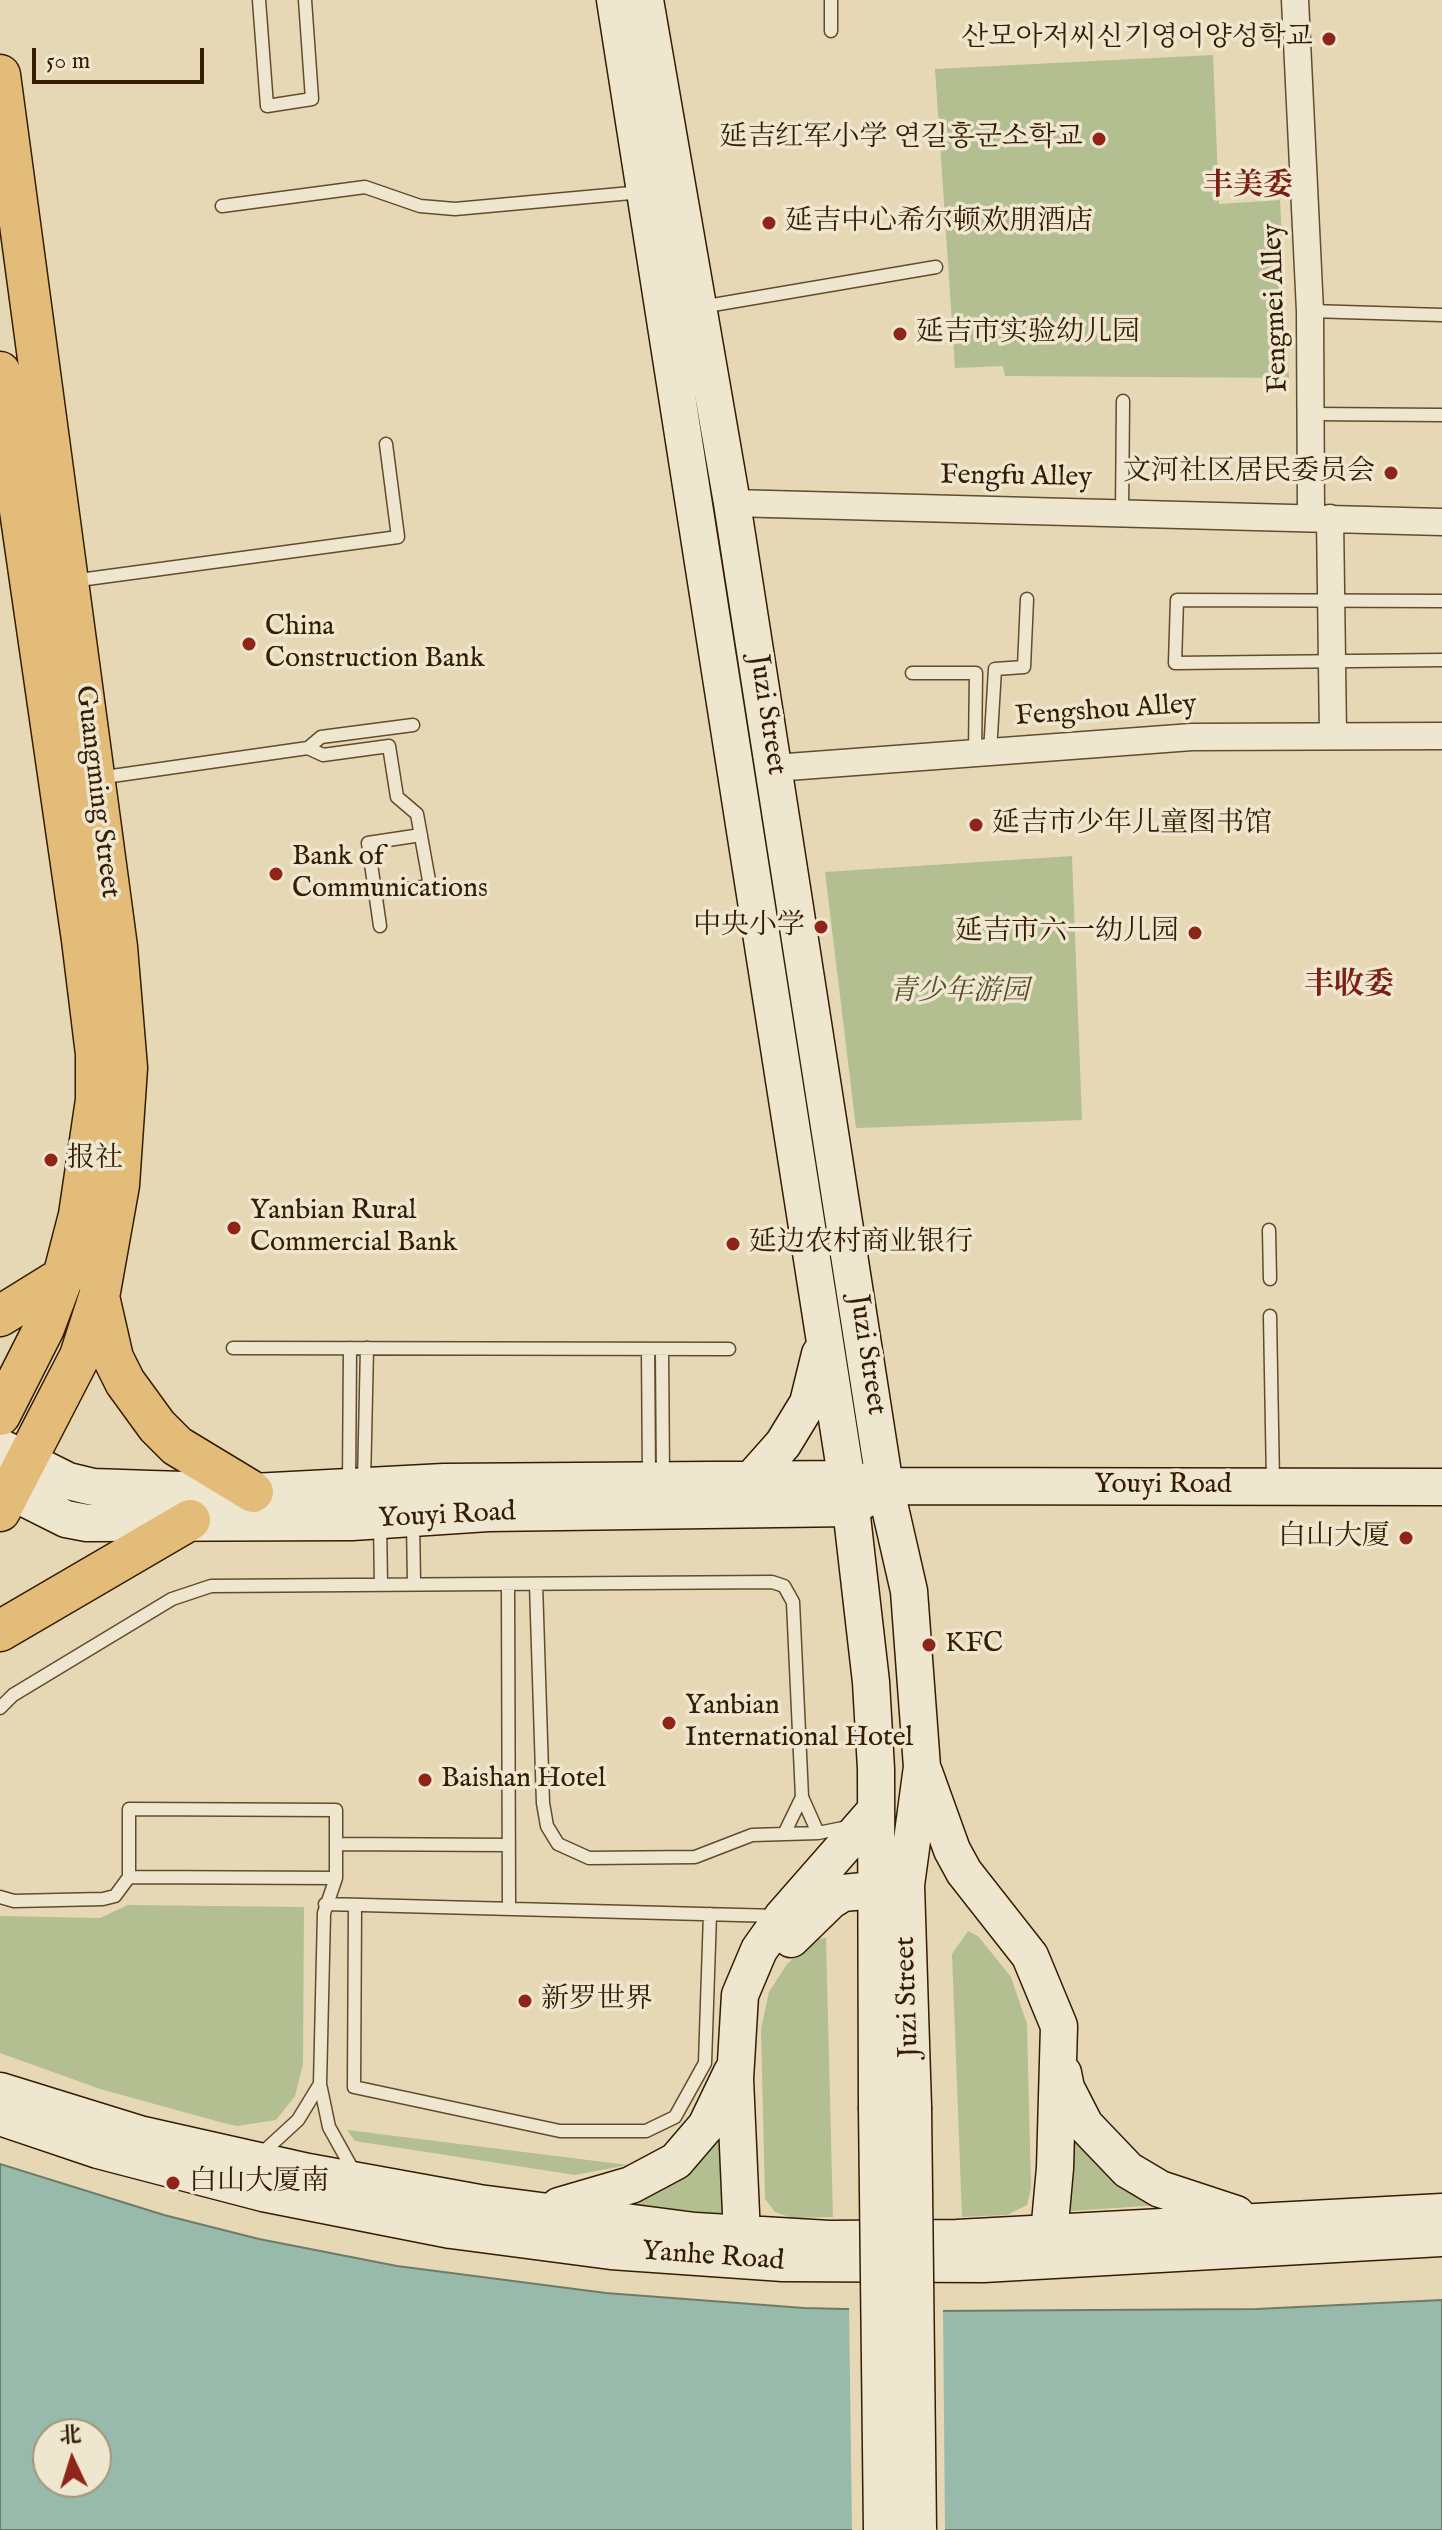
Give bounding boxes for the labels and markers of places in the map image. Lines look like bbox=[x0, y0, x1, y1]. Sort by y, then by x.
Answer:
place label: 산모아저씨신기영어양성학교 bbox=[961, 22, 1313, 56]
marker: 산모아저씨신기영어양성학교 bbox=[1320, 30, 1338, 48]
place label: 延吉红军小学 연길홍군소학교 bbox=[720, 122, 1083, 156]
marker: 延吉红军小学 연길홍군소학교 bbox=[1090, 130, 1108, 148]
place label: 延吉中心希尔顿欢朋酒店 bbox=[785, 206, 1093, 240]
marker: 延吉中心希尔顿欢朋酒店 bbox=[760, 214, 778, 232]
place label: 延吉市实验幼儿园 bbox=[916, 317, 1140, 351]
marker: 延吉市实验幼儿园 bbox=[891, 325, 909, 343]
place label: 文河社区居民委员会 bbox=[1123, 456, 1375, 490]
marker: 文河社区居民委员会 bbox=[1382, 464, 1400, 482]
place label: China Construction Bank bbox=[265, 611, 485, 677]
marker: China Construction Bank bbox=[240, 635, 258, 653]
place label: 延吉市少年儿童图书馆 bbox=[992, 808, 1272, 842]
marker: 延吉市少年儿童图书馆 bbox=[967, 816, 985, 834]
place label: Bank of Communications bbox=[292, 841, 488, 907]
marker: Bank of Communications bbox=[267, 865, 285, 883]
place label: 中央小学 bbox=[693, 910, 805, 944]
place label: 延吉市六一幼儿园 bbox=[955, 916, 1179, 950]
marker: 中央小学 bbox=[812, 918, 830, 936]
marker: 延吉市六一幼儿园 bbox=[1186, 924, 1204, 942]
place label: 报社 bbox=[67, 1143, 123, 1177]
marker: 报社 bbox=[42, 1151, 60, 1169]
place label: Yanbian Rural Commercial Bank bbox=[250, 1195, 457, 1261]
marker: Yanbian Rural Commercial Bank bbox=[225, 1219, 243, 1237]
place label: 延边农村商业银行 bbox=[749, 1227, 973, 1261]
marker: 延边农村商业银行 bbox=[724, 1235, 742, 1253]
place label: 白山大厦 bbox=[1278, 1521, 1390, 1555]
marker: 白山大厦 bbox=[1397, 1529, 1415, 1547]
place label: KFC bbox=[945, 1628, 1003, 1662]
marker: KFC bbox=[920, 1636, 938, 1654]
place label: Yanbian International Hotel bbox=[685, 1690, 913, 1756]
marker: Yanbian International Hotel bbox=[660, 1714, 678, 1732]
place label: Baishan Hotel bbox=[441, 1763, 606, 1797]
marker: Baishan Hotel bbox=[416, 1771, 434, 1789]
place label: 新罗世界 bbox=[541, 1984, 653, 2018]
marker: 新罗世界 bbox=[516, 1992, 534, 2010]
place label: 白山大厦南 bbox=[189, 2166, 329, 2200]
marker: 白山大厦南 bbox=[164, 2174, 182, 2192]

